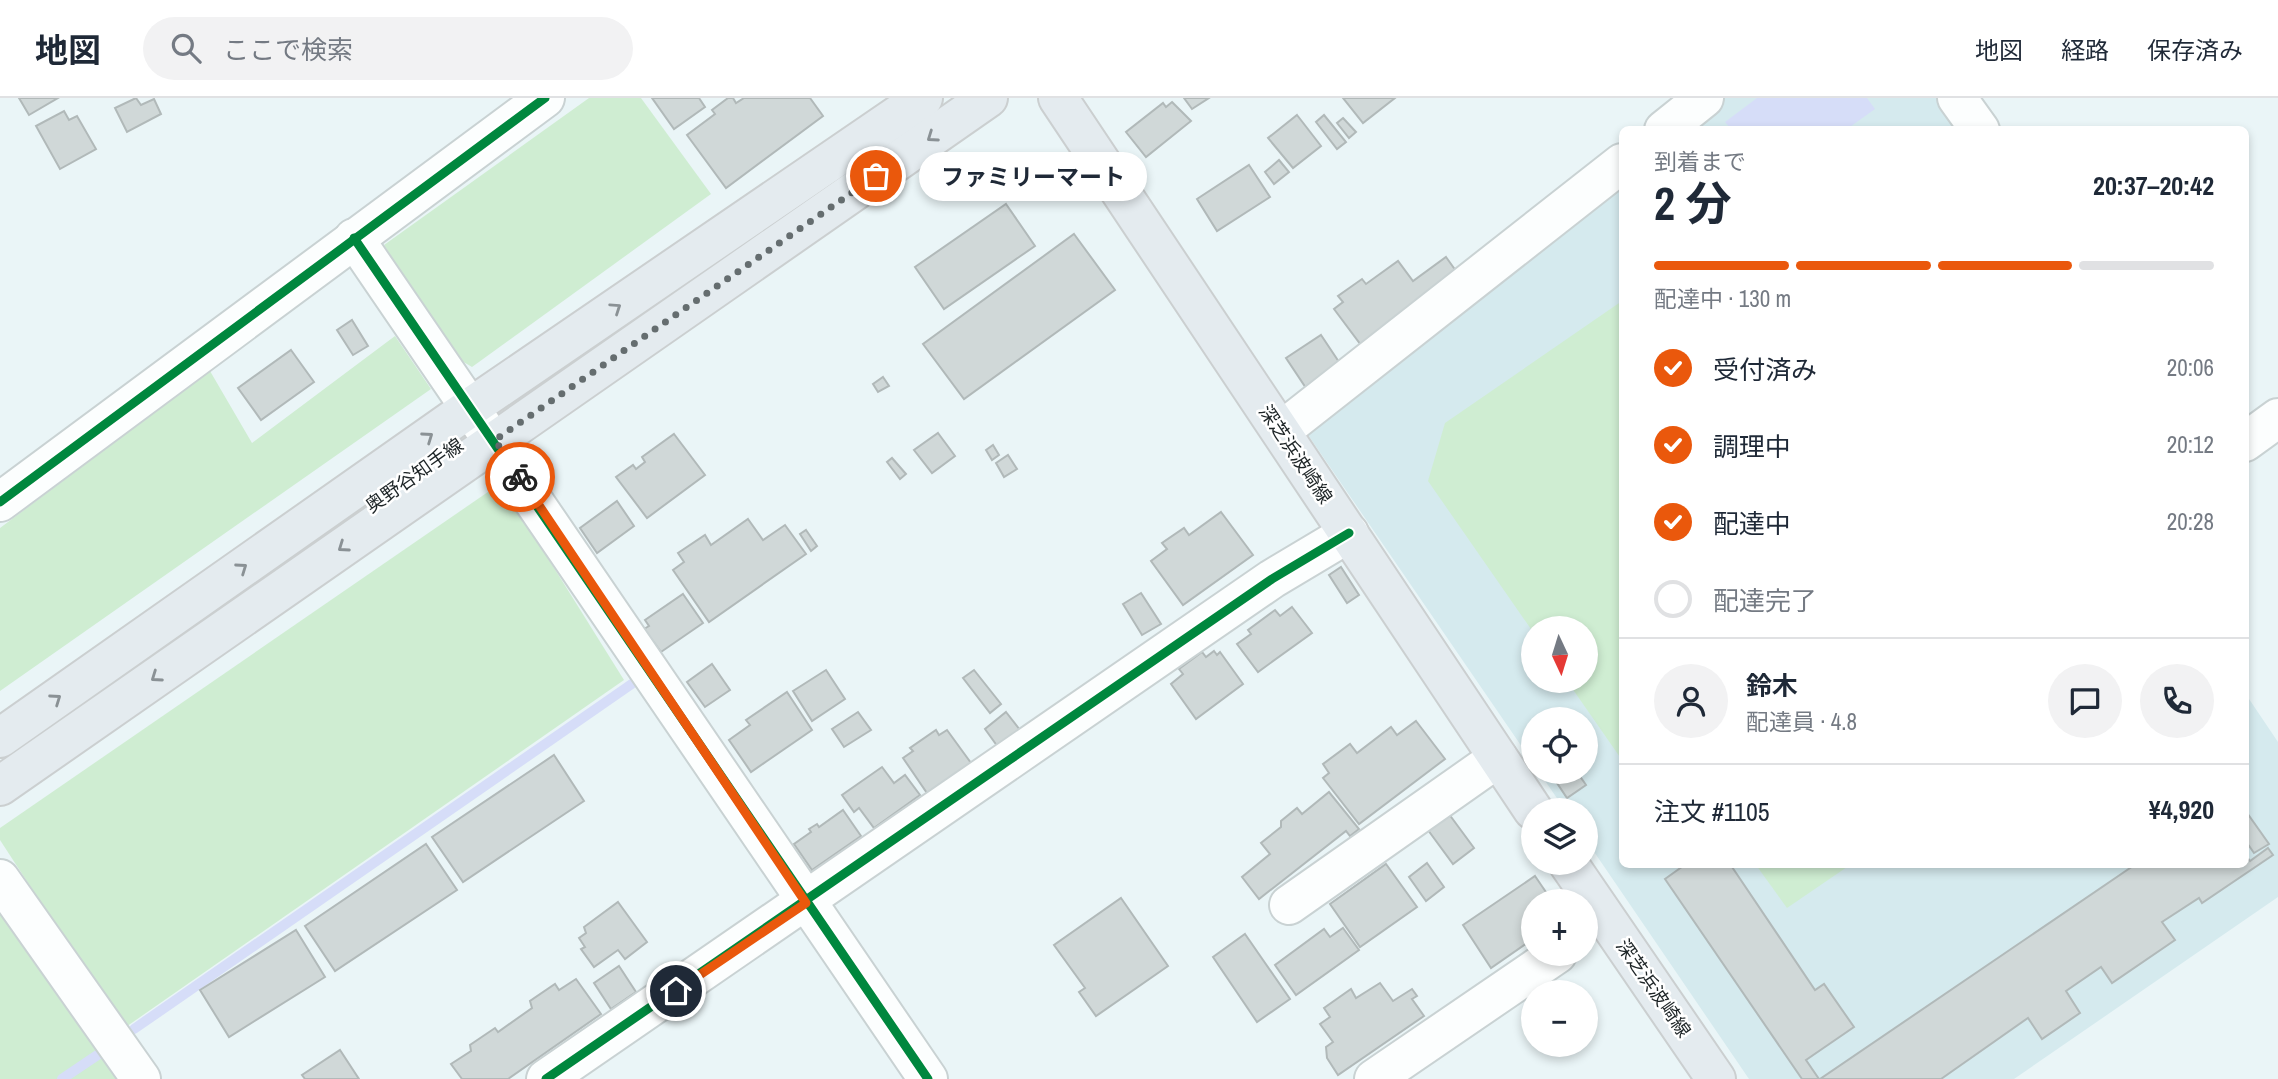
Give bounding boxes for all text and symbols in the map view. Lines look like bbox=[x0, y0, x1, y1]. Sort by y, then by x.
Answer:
search box bbox=[143, 17, 633, 80]
text: 地図 bbox=[35, 28, 101, 72]
icon: search bbox=[167, 29, 205, 67]
text: ここで検索 bbox=[223, 32, 353, 67]
text: 地図 bbox=[1975, 34, 2023, 66]
text: 経路 bbox=[2061, 34, 2109, 66]
text: 保存済み bbox=[2147, 34, 2243, 66]
one-way arrow bbox=[927, 129, 940, 141]
pin bbox=[846, 146, 906, 206]
text: 到着まで bbox=[1654, 146, 1746, 177]
callout: ファミリーマート bbox=[918, 152, 1146, 200]
icon: bag bbox=[857, 157, 895, 195]
text: ファミリーマート bbox=[941, 161, 1125, 192]
text: 20:37–20:42 bbox=[2093, 168, 2214, 203]
text: 2 分 bbox=[1654, 172, 1731, 234]
text: 配達中 · 130 m bbox=[1654, 283, 1791, 314]
one-way arrow bbox=[608, 303, 621, 316]
icon: check bbox=[1654, 349, 1692, 387]
text: 受付済み bbox=[1713, 352, 1817, 387]
text: 20:06 bbox=[2167, 352, 2214, 383]
street label: 深芝浜波崎線 bbox=[1253, 399, 1339, 509]
icon: check bbox=[1654, 426, 1692, 464]
text: 調理中 bbox=[1713, 429, 1791, 464]
text: 20:12 bbox=[2167, 429, 2214, 460]
street label: 奥野谷知手線 bbox=[360, 432, 468, 518]
one-way arrow bbox=[420, 433, 433, 445]
courier bbox=[485, 442, 555, 512]
icon: bike bbox=[501, 458, 539, 496]
icon: check bbox=[1654, 503, 1692, 541]
text: 配達中 bbox=[1713, 506, 1791, 541]
text: 20:28 bbox=[2167, 506, 2214, 537]
one-way arrow bbox=[338, 538, 351, 551]
one-way arrow bbox=[234, 564, 247, 576]
text: 配達完了 bbox=[1713, 583, 1817, 618]
north arrow bbox=[1521, 616, 1598, 693]
map controls bbox=[1521, 616, 1598, 1057]
button: person bbox=[1654, 664, 1728, 738]
button: chat bbox=[2048, 664, 2122, 738]
button: phone bbox=[2140, 664, 2214, 738]
text: 鈴木 bbox=[1746, 668, 1798, 703]
one-way arrow bbox=[151, 669, 164, 681]
one-way arrow bbox=[48, 695, 61, 707]
text: 配達員 · 4.8 bbox=[1746, 706, 1857, 737]
button: locate bbox=[1521, 707, 1598, 784]
text: ¥4,920 bbox=[2149, 792, 2214, 827]
text: 注文 #1105 bbox=[1654, 794, 1770, 829]
button: layers bbox=[1521, 798, 1598, 875]
button: + bbox=[1521, 889, 1598, 966]
street label: 深芝浜波崎線 bbox=[1611, 934, 1697, 1042]
pin bbox=[646, 961, 706, 1021]
icon: home bbox=[657, 972, 695, 1010]
button: − bbox=[1521, 980, 1598, 1057]

